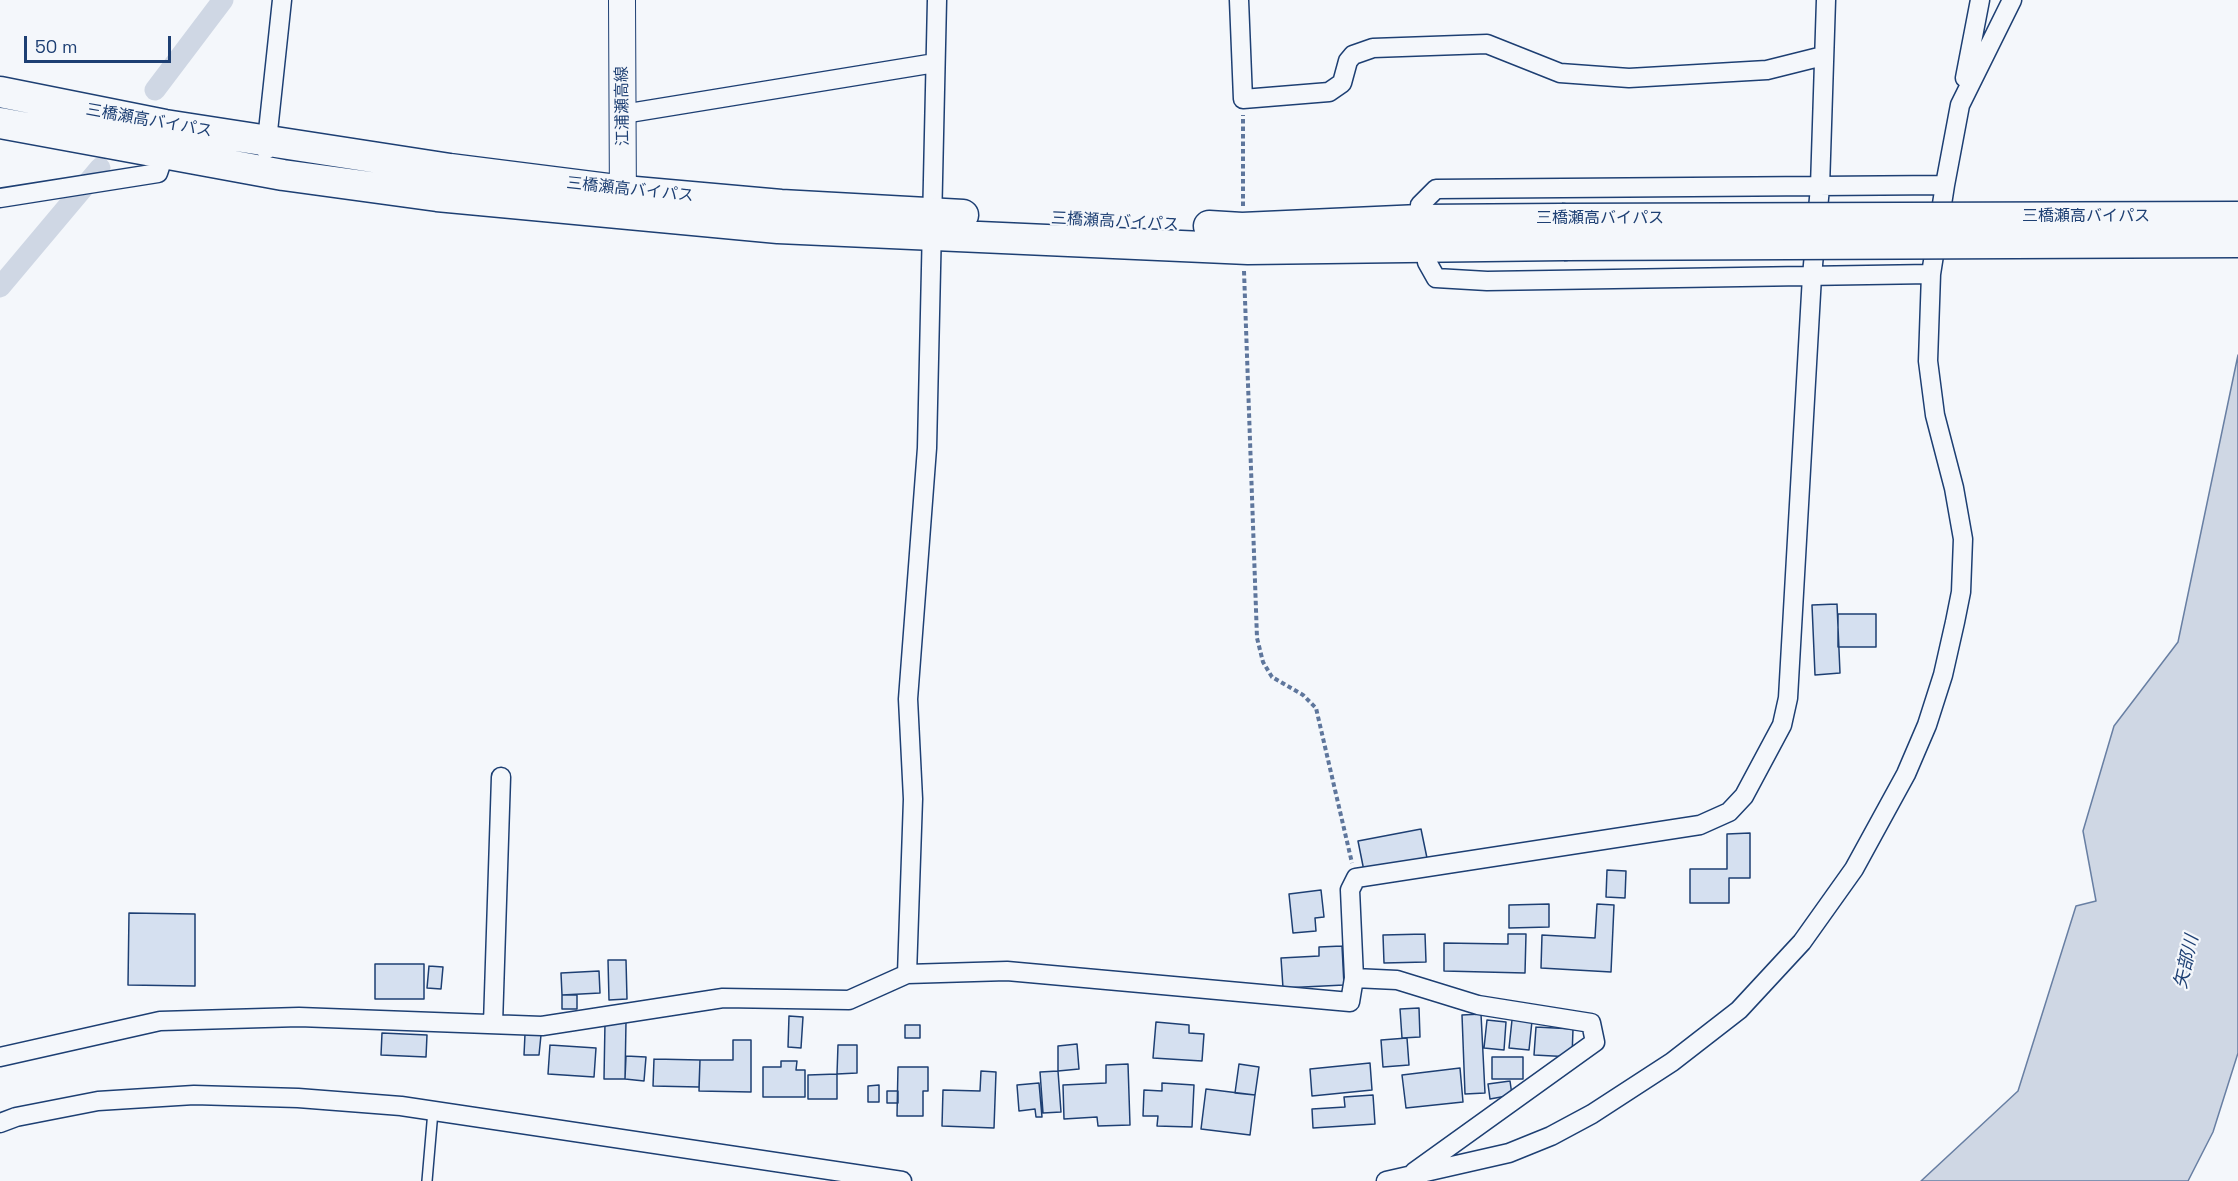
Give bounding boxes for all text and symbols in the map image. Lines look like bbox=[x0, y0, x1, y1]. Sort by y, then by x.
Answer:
scale bar bbox=[27, 24, 174, 62]
text: 50 m bbox=[35, 35, 77, 58]
street label: 江浦瀬高線 bbox=[613, 66, 633, 146]
street label: 三橋瀬高バイパス bbox=[84, 100, 214, 142]
street label: 三橋瀬高バイパス bbox=[565, 174, 695, 206]
street label: 三橋瀬高バイパス bbox=[2022, 207, 2150, 227]
street label: 三橋瀬高バイパス bbox=[1051, 209, 1179, 235]
street label: 三橋瀬高バイパス bbox=[1536, 209, 1664, 229]
water label: 矢部川 bbox=[2170, 933, 2204, 991]

